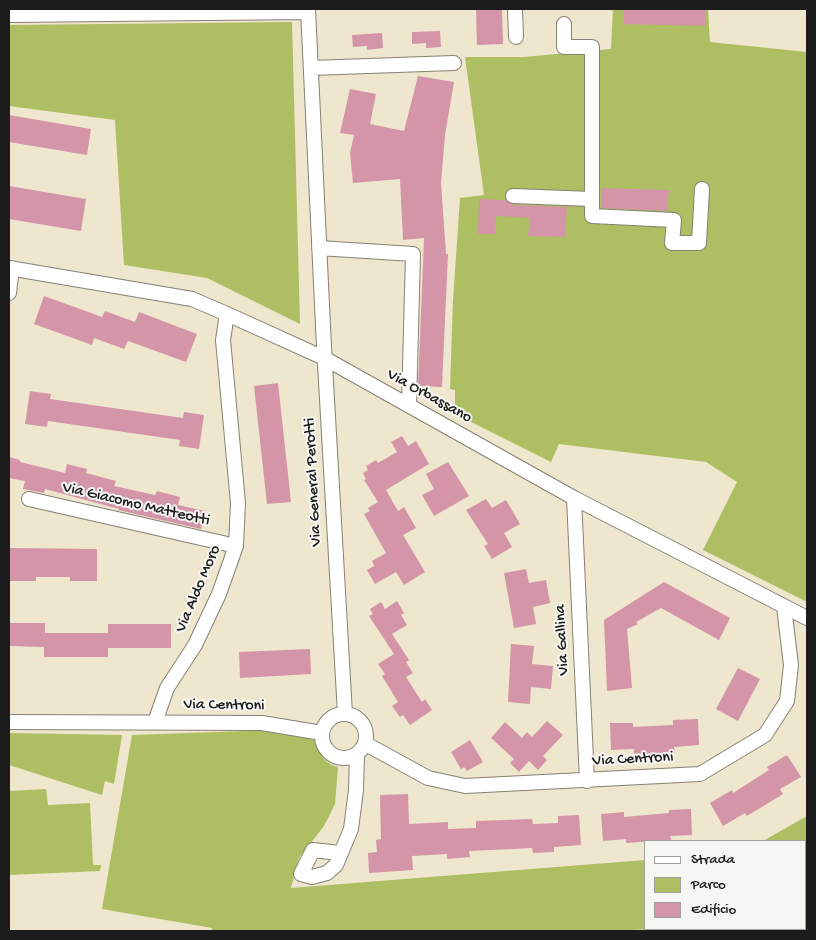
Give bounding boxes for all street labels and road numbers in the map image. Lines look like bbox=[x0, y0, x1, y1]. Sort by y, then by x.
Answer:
street label: Via Orbassano bbox=[383, 366, 475, 428]
street label: Via General Perotti bbox=[301, 417, 327, 547]
street label: Via Giacomo Matteotti bbox=[60, 479, 212, 531]
street label: Via Aldo Moro bbox=[172, 543, 226, 635]
street label: Via Gallina bbox=[552, 604, 574, 676]
street label: Via Centroni bbox=[183, 696, 265, 716]
street label: Via Centroni bbox=[592, 748, 674, 772]

